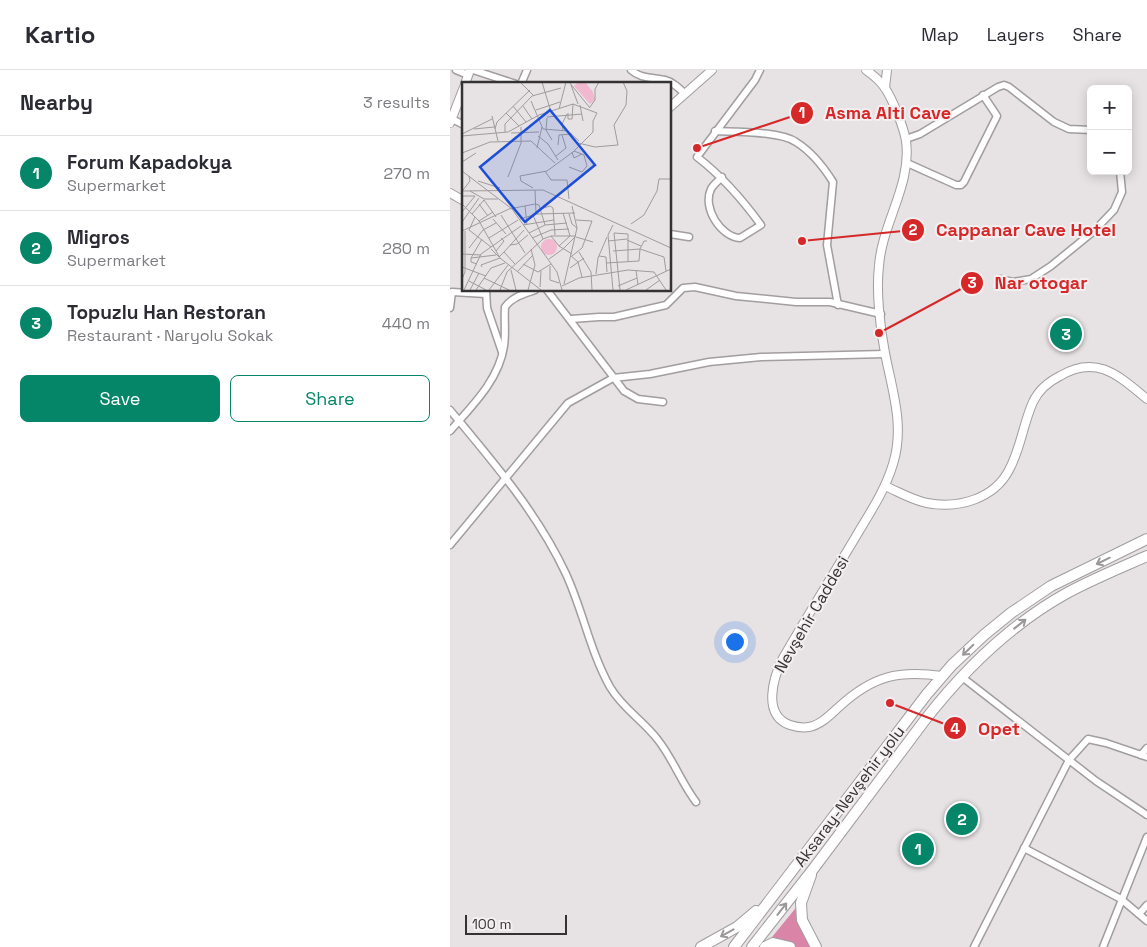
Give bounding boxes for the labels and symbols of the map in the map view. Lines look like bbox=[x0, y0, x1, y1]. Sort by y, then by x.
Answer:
inset map bbox=[462, 82, 671, 291]
callout: Asma Alti Cave bbox=[789, 96, 961, 129]
text: Asma Alti Cave bbox=[825, 101, 951, 124]
text: 1 bbox=[799, 103, 805, 122]
callout: Cappanar Cave Hotel bbox=[901, 213, 1126, 246]
text: Cappanar Cave Hotel bbox=[936, 218, 1116, 241]
text: 2 bbox=[909, 220, 918, 239]
callout: Nar otogar bbox=[959, 266, 1097, 299]
text: Nar otogar bbox=[995, 271, 1087, 294]
text: 3 bbox=[967, 273, 977, 292]
pin: 3 bbox=[1050, 315, 1082, 353]
street label: Nevşehir Caddesi bbox=[769, 552, 853, 676]
one-way arrow bbox=[1096, 556, 1111, 566]
one-way arrow bbox=[1013, 619, 1026, 630]
your location bbox=[722, 629, 748, 655]
one-way arrow bbox=[963, 643, 975, 655]
callout: Opet bbox=[943, 712, 1030, 745]
text: Opet bbox=[978, 717, 1020, 740]
text: 4 bbox=[950, 719, 960, 738]
street label: Aksaray-Nevşehir yolu bbox=[789, 722, 909, 871]
pin: 2 bbox=[946, 800, 978, 838]
pin: 1 bbox=[902, 830, 934, 868]
one-way arrow bbox=[776, 903, 787, 916]
scale bar bbox=[465, 912, 568, 935]
one-way arrow bbox=[720, 928, 735, 938]

